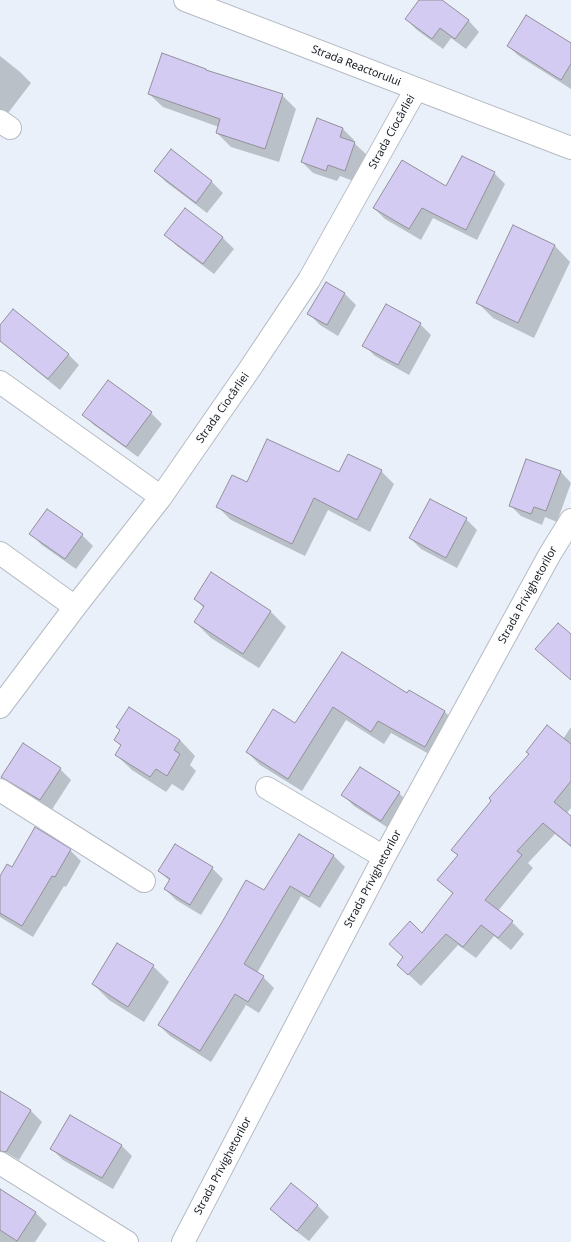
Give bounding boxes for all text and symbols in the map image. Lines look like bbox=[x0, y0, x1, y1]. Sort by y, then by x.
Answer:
street label: Strada Reactorului bbox=[309, 43, 403, 89]
street label: Strada Ciocârliei bbox=[366, 93, 418, 171]
street label: Strada Ciocârliei bbox=[194, 370, 252, 446]
street label: Strada Privighetorilor bbox=[496, 544, 560, 646]
street label: Strada Privighetorilor bbox=[342, 828, 404, 930]
street label: Strada Privighetorilor bbox=[192, 1115, 254, 1217]

